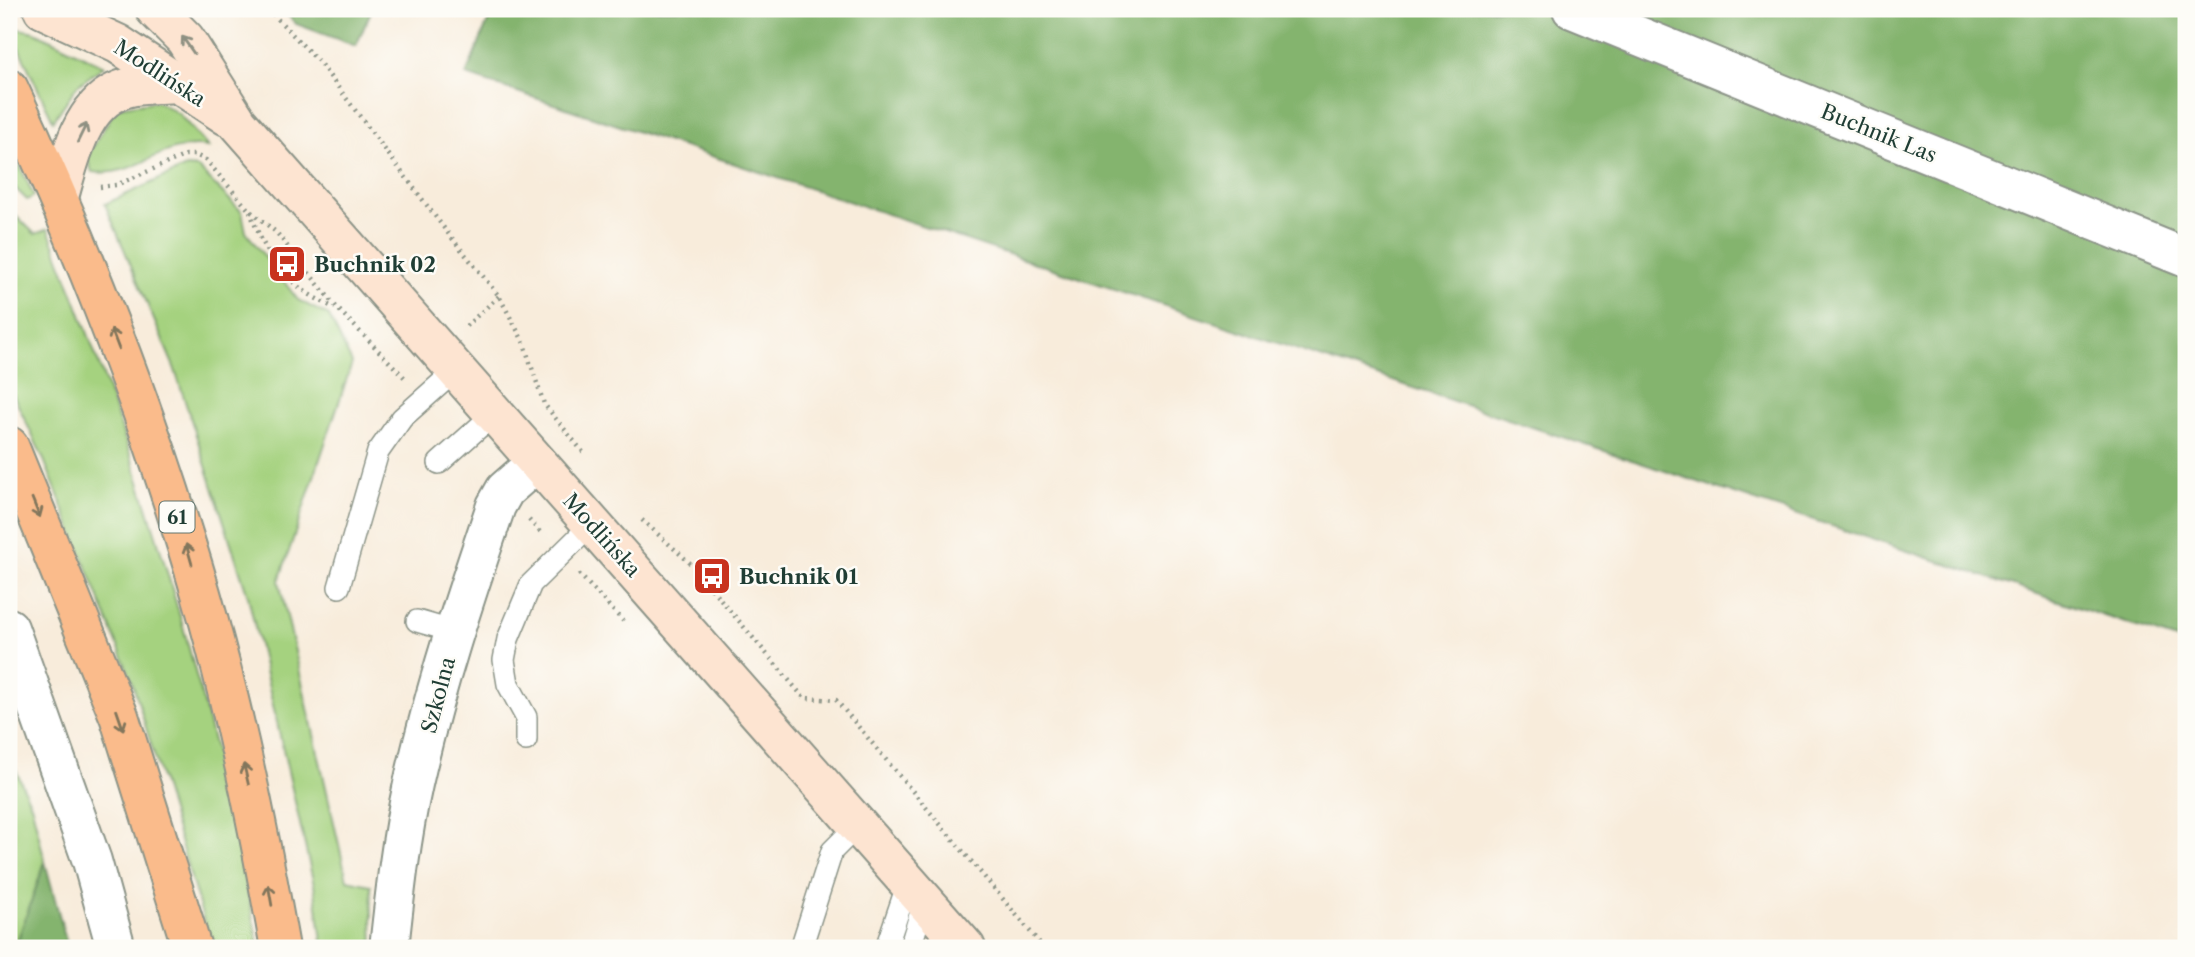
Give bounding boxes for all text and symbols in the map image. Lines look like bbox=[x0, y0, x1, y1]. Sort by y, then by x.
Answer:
street label: Modlińska bbox=[110, 34, 211, 112]
one-way arrow bbox=[180, 36, 195, 55]
street label: Buchnik Las bbox=[1817, 98, 1941, 168]
one-way arrow bbox=[76, 123, 89, 144]
bus stop icon: Buchnik 02 bbox=[266, 243, 308, 285]
place label: Buchnik 02 bbox=[314, 252, 436, 277]
one-way arrow bbox=[107, 329, 120, 350]
street label: Modlińska bbox=[558, 488, 647, 583]
one-way arrow bbox=[30, 497, 43, 519]
road number: 61 bbox=[160, 502, 194, 532]
one-way arrow bbox=[182, 543, 195, 566]
bus stop icon: Buchnik 01 bbox=[691, 555, 733, 597]
place label: Buchnik 01 bbox=[739, 564, 858, 589]
street label: Szkolna bbox=[416, 653, 460, 736]
one-way arrow bbox=[115, 708, 127, 730]
one-way arrow bbox=[238, 763, 252, 786]
one-way arrow bbox=[263, 884, 277, 906]

